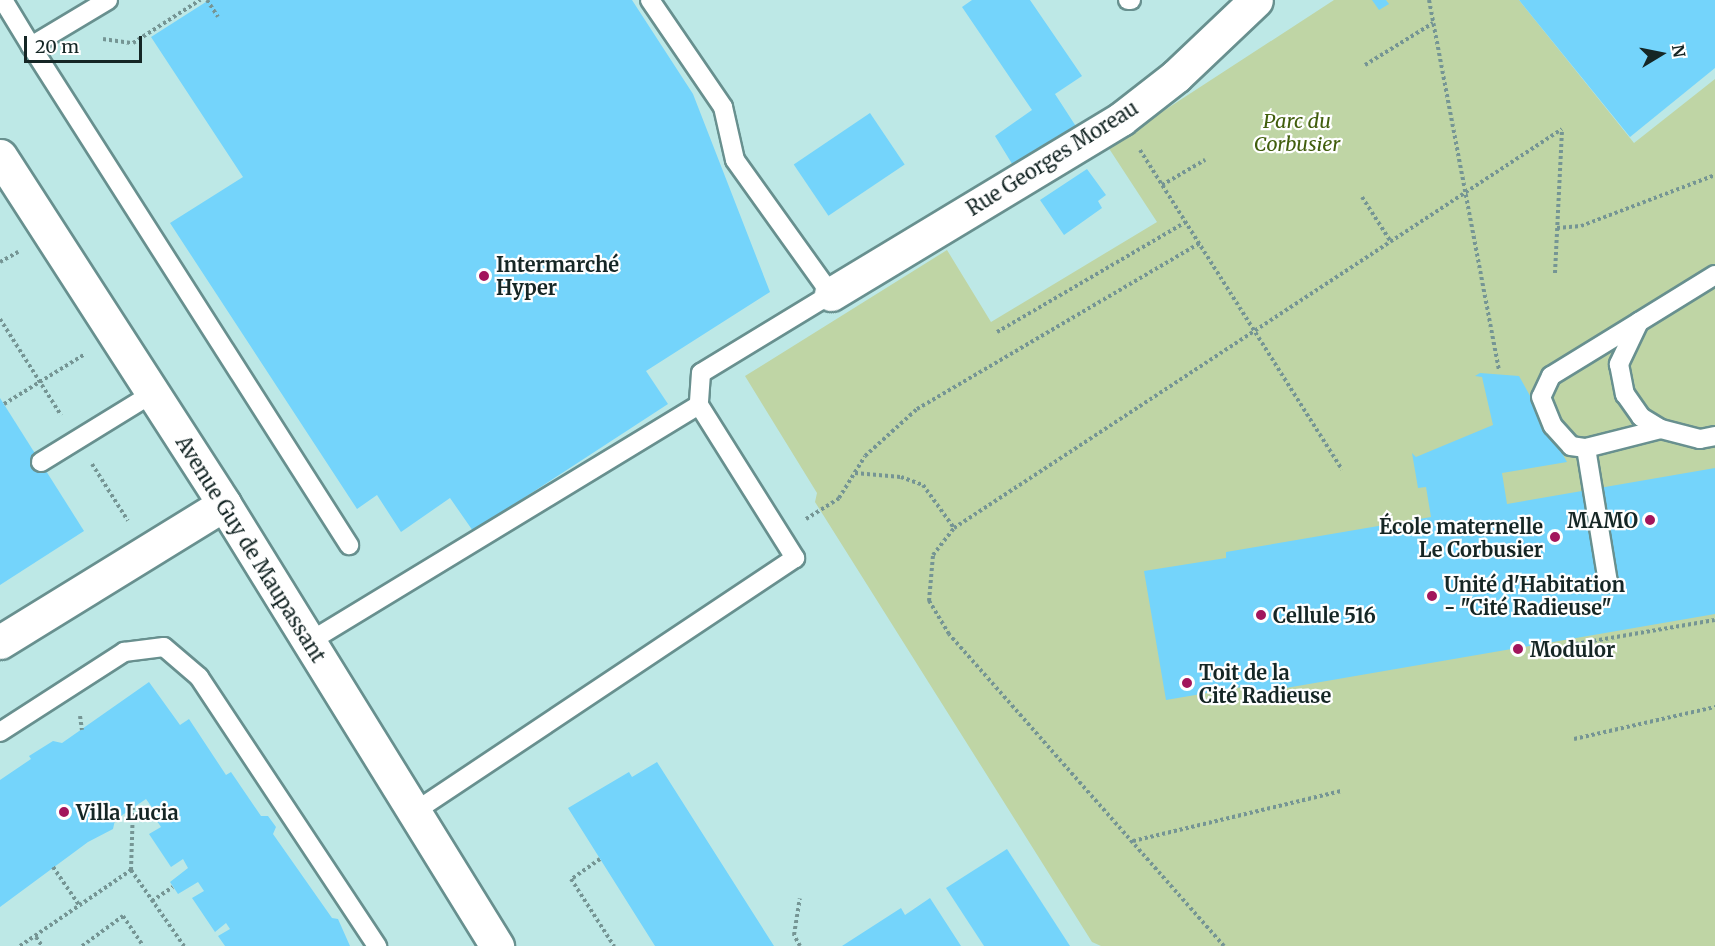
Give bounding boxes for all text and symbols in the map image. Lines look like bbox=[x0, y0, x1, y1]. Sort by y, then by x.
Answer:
scale bar bbox=[27, 24, 146, 62]
north arrow bbox=[1631, 24, 1691, 84]
text: 20 m bbox=[35, 35, 79, 58]
text: N bbox=[1668, 43, 1690, 59]
street label: Rue Georges Moreau bbox=[962, 96, 1142, 220]
park label: Parc du Corbusier bbox=[1254, 108, 1340, 155]
place label: Intermarché Hyper bbox=[496, 252, 619, 299]
marker: Intermarché Hyper bbox=[477, 269, 491, 283]
street label: Avenue Guy de Maupassant bbox=[171, 431, 331, 667]
place label: MAMO bbox=[1567, 508, 1638, 532]
marker: MAMO bbox=[1643, 513, 1657, 527]
place label: École maternelle Le Corbusier bbox=[1379, 514, 1543, 561]
marker: École maternelle Le Corbusier bbox=[1548, 530, 1562, 544]
place label: Unité d'Habitation - "Cité Radieuse" bbox=[1444, 572, 1625, 619]
marker: Unité d'Habitation - "Cité Radieuse" bbox=[1425, 589, 1439, 603]
place label: Cellule 516 bbox=[1273, 603, 1376, 627]
marker: Cellule 516 bbox=[1254, 608, 1268, 622]
place label: Modulor bbox=[1530, 637, 1615, 661]
marker: Modulor bbox=[1511, 642, 1525, 656]
place label: Toit de la Cité Radieuse bbox=[1199, 660, 1331, 707]
marker: Toit de la Cité Radieuse bbox=[1180, 676, 1194, 690]
place label: Villa Lucia bbox=[76, 800, 179, 824]
marker: Villa Lucia bbox=[57, 805, 71, 819]

